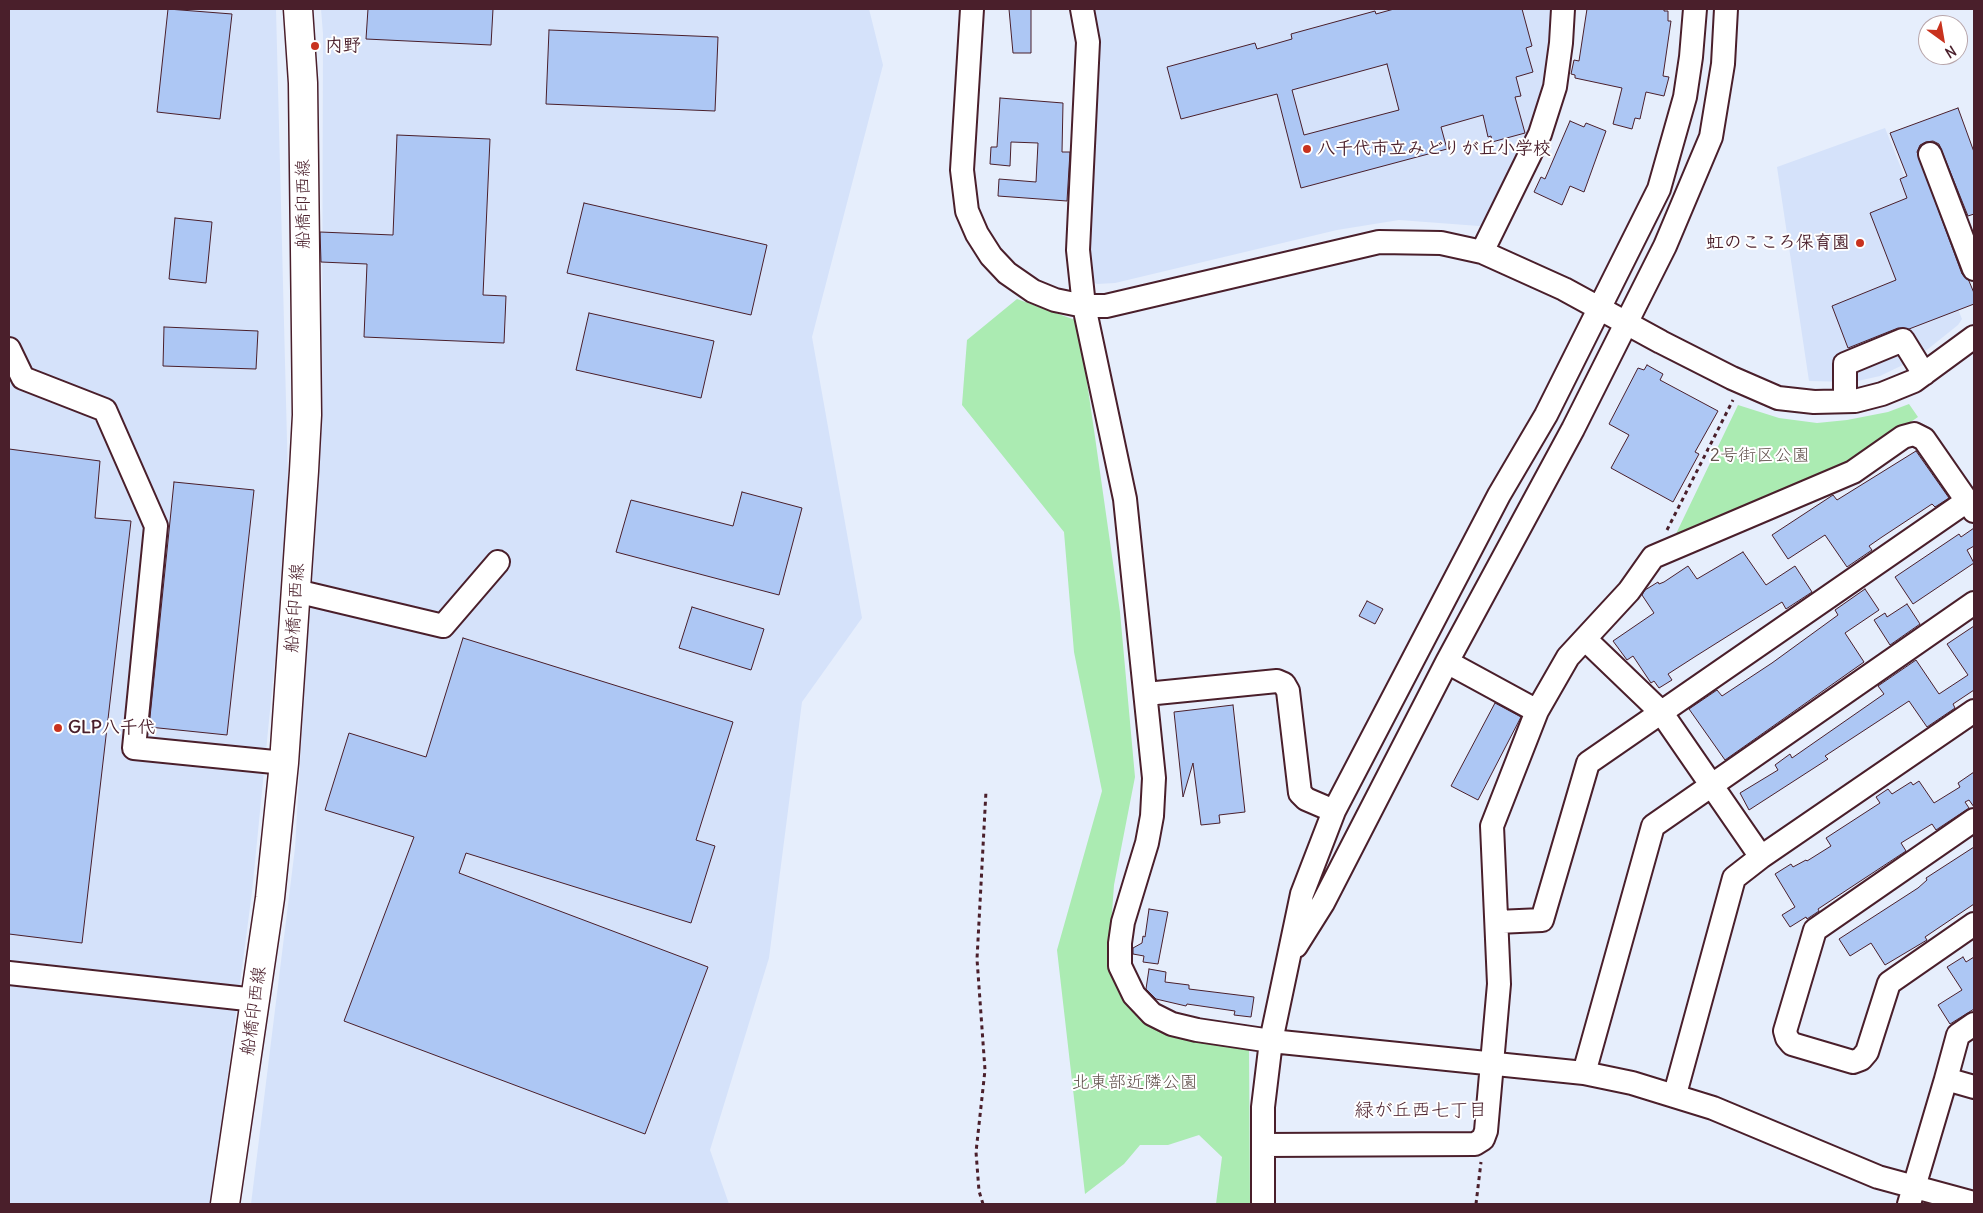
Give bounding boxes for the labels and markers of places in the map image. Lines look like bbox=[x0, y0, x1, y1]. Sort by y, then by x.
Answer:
place label: 内野 bbox=[325, 35, 361, 57]
marker: 内野 bbox=[309, 40, 321, 52]
place label: 八千代市立みどりが丘小学校 bbox=[1317, 138, 1551, 160]
marker: 八千代市立みどりが丘小学校 bbox=[1301, 143, 1313, 155]
place label: 虹のこころ保育園 bbox=[1706, 232, 1850, 254]
marker: 虹のこころ保育園 bbox=[1854, 237, 1866, 249]
place label: GLP八千代 bbox=[68, 717, 156, 739]
marker: GLP八千代 bbox=[52, 722, 64, 734]

